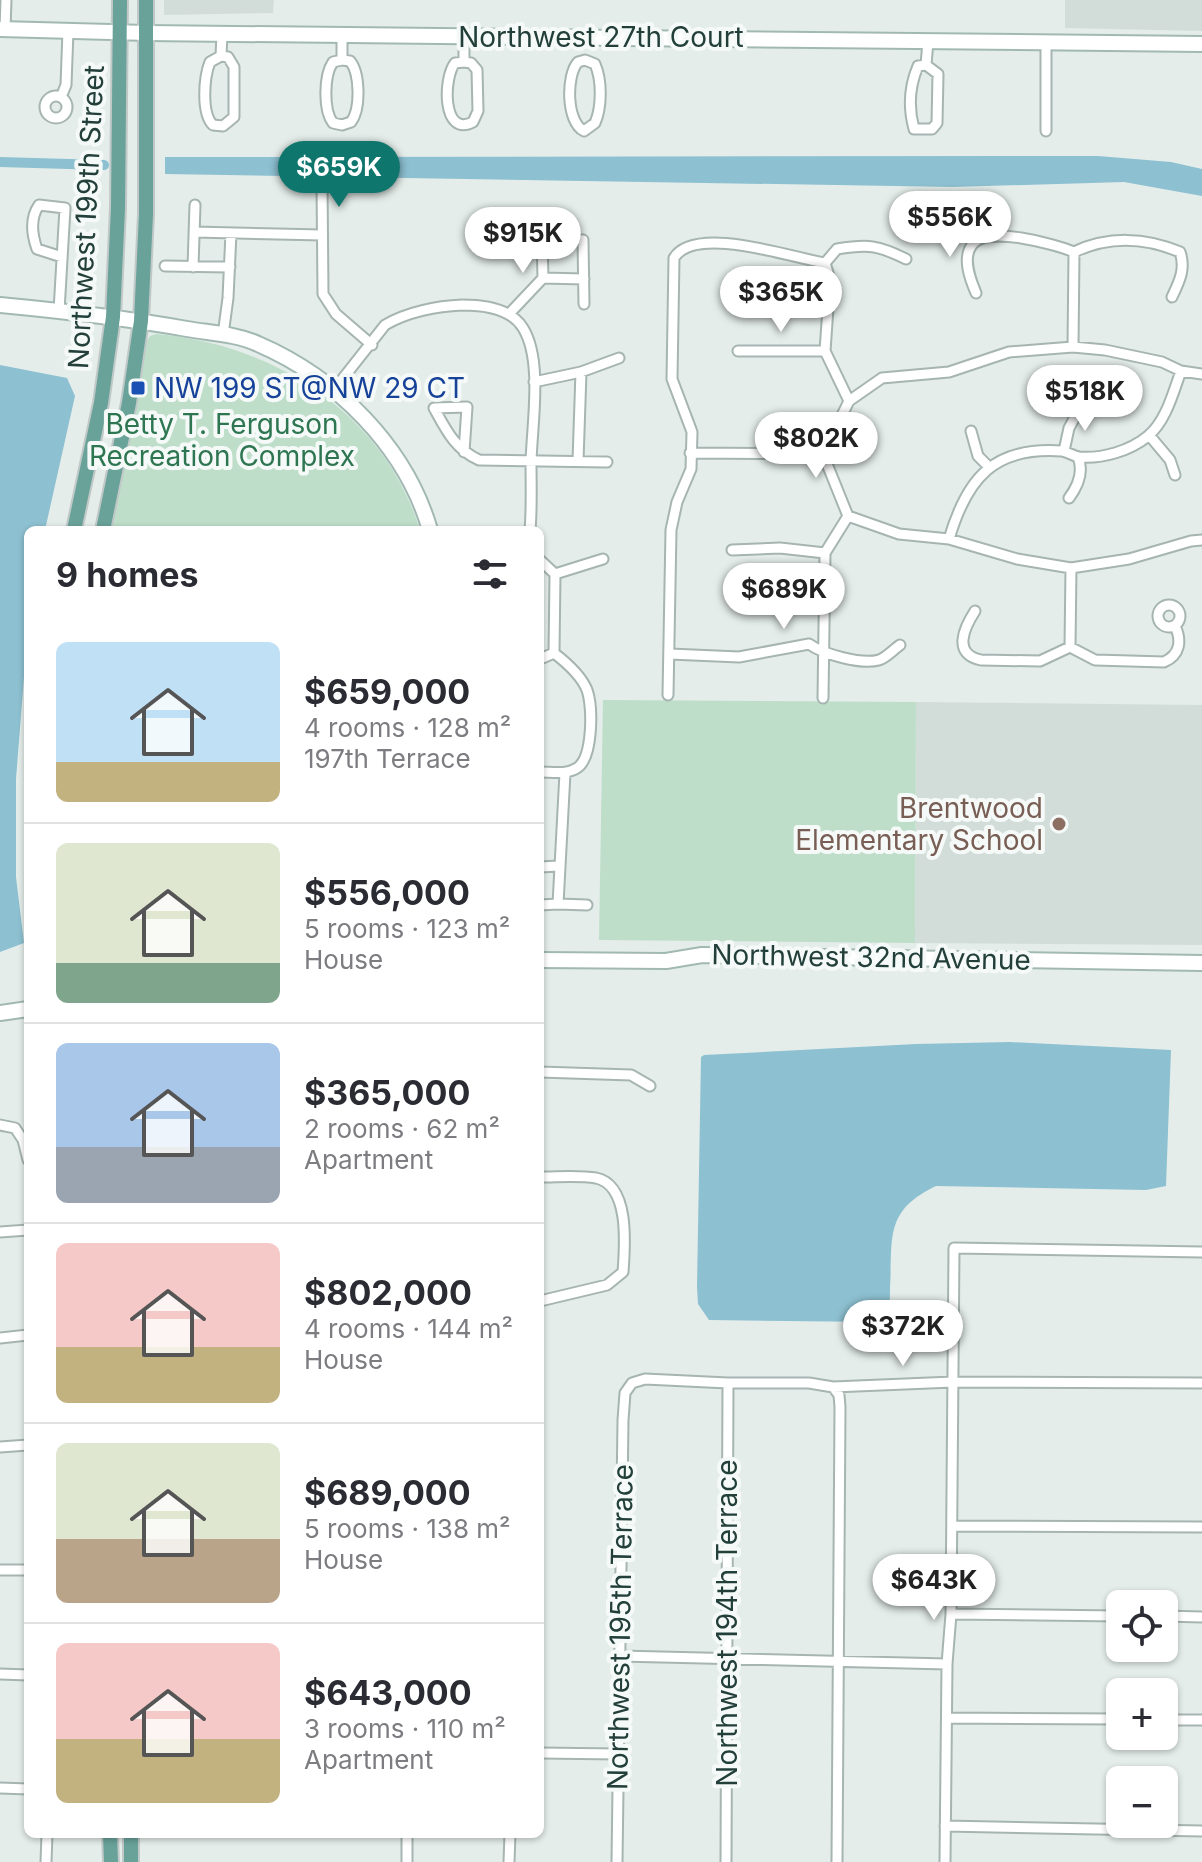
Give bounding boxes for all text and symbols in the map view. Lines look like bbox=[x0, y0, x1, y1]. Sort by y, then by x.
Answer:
street label: Northwest 27th Court bbox=[458, 20, 744, 54]
street label: Northwest 199th Street bbox=[61, 64, 111, 370]
pin: $659K bbox=[283, 141, 395, 209]
text: $659K bbox=[296, 151, 382, 182]
pin: $556K bbox=[894, 191, 1006, 259]
text: $556K bbox=[907, 201, 993, 232]
pin: $915K bbox=[467, 207, 579, 275]
text: $915K bbox=[483, 217, 563, 248]
pin: $365K bbox=[725, 266, 837, 334]
text: $365K bbox=[738, 276, 824, 307]
pin: $518K bbox=[1029, 365, 1141, 433]
place label: NW 199 ST@NW 29 CT bbox=[154, 371, 465, 405]
text: $518K bbox=[1045, 375, 1125, 406]
marker: NW 199 ST@NW 29 CT bbox=[129, 379, 147, 397]
park label: Betty T. Ferguson Recreation Complex bbox=[89, 407, 355, 473]
pin: $802K bbox=[760, 412, 872, 480]
text: $802K bbox=[773, 422, 859, 453]
icon: filters bbox=[468, 552, 512, 596]
text: 9 homes bbox=[56, 554, 198, 595]
pin: $689K bbox=[728, 563, 840, 631]
text: $689K bbox=[741, 573, 827, 604]
text: $659,000 bbox=[304, 671, 470, 712]
icon: home bbox=[120, 674, 216, 770]
text: 4 rooms · 128 m² bbox=[304, 712, 511, 743]
text: 197th Terrace bbox=[304, 743, 471, 774]
place label: Brentwood Elementary School bbox=[795, 791, 1043, 857]
marker: Brentwood Elementary School bbox=[1050, 815, 1068, 833]
text: $556,000 bbox=[304, 872, 470, 913]
icon: home bbox=[120, 875, 216, 971]
text: 5 rooms · 123 m² bbox=[304, 913, 510, 944]
street label: Northwest 32nd Avenue bbox=[711, 937, 1031, 977]
text: House bbox=[304, 944, 383, 975]
text: $365,000 bbox=[304, 1072, 470, 1113]
icon: home bbox=[120, 1075, 216, 1171]
text: 2 rooms · 62 m² bbox=[304, 1113, 500, 1144]
text: Apartment bbox=[304, 1144, 433, 1175]
text: $802,000 bbox=[304, 1272, 472, 1313]
icon: home bbox=[120, 1275, 216, 1371]
pin: $372K bbox=[847, 1300, 959, 1368]
text: $372K bbox=[861, 1310, 945, 1341]
text: 4 rooms · 144 m² bbox=[304, 1313, 513, 1344]
text: House bbox=[304, 1344, 383, 1375]
street label: Northwest 194th Terrace bbox=[710, 1459, 744, 1787]
street label: Northwest 195th Terrace bbox=[600, 1464, 640, 1790]
text: $689,000 bbox=[304, 1472, 471, 1513]
icon: home bbox=[120, 1475, 216, 1571]
text: 5 rooms · 138 m² bbox=[304, 1513, 511, 1544]
text: House bbox=[304, 1544, 383, 1575]
pin: $643K bbox=[878, 1554, 990, 1622]
text: $643K bbox=[891, 1564, 977, 1595]
map controls bbox=[1106, 1590, 1178, 1838]
button: locate bbox=[1106, 1590, 1178, 1662]
text: $643,000 bbox=[304, 1672, 472, 1713]
icon: home bbox=[120, 1675, 216, 1771]
button: + bbox=[1106, 1678, 1178, 1750]
text: 3 rooms · 110 m² bbox=[304, 1713, 506, 1744]
text: Apartment bbox=[304, 1744, 433, 1775]
button: − bbox=[1106, 1766, 1178, 1838]

